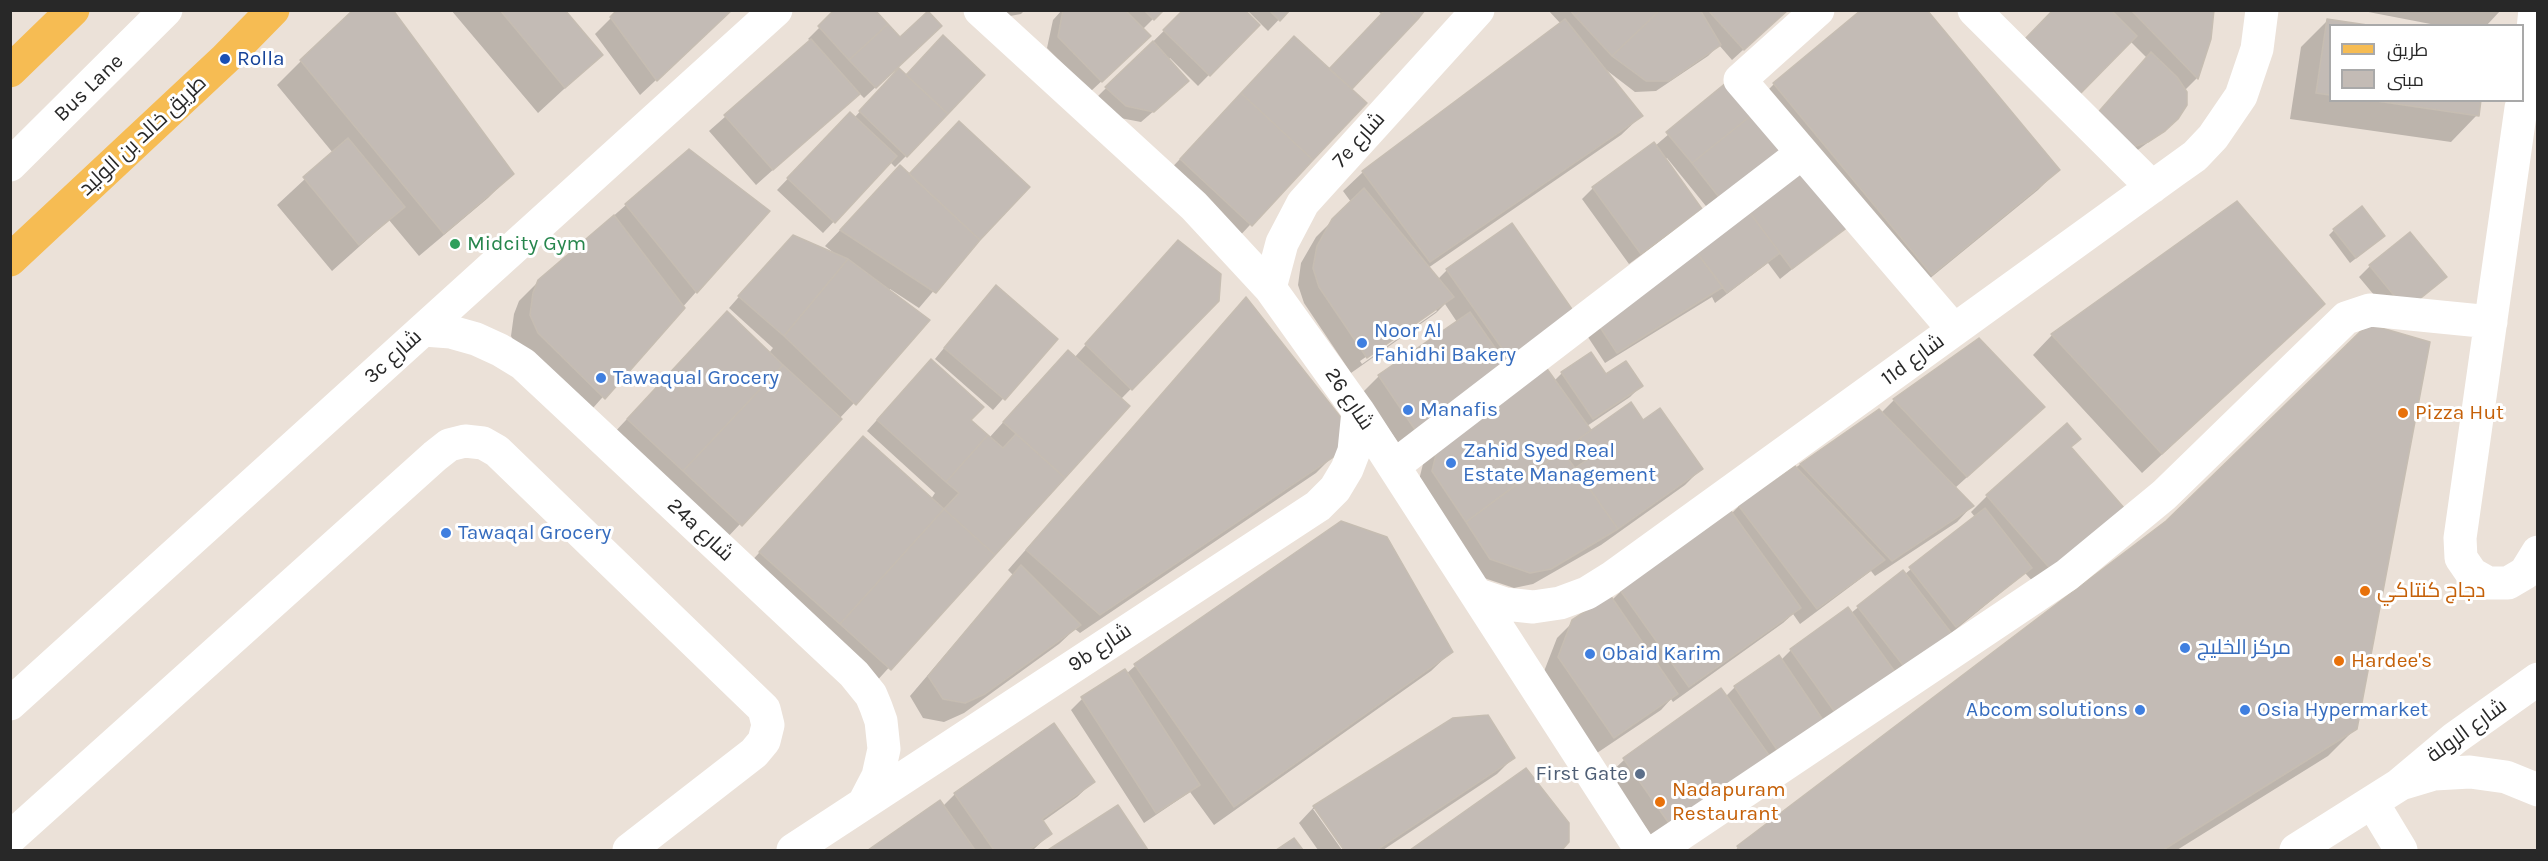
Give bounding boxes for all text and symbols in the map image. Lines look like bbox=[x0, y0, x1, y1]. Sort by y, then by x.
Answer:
legend bbox=[2329, 24, 2524, 102]
text: طريق bbox=[2387, 39, 2428, 61]
place label: Rolla bbox=[237, 46, 285, 72]
street label: Bus Lane bbox=[49, 49, 129, 127]
marker: Rolla bbox=[218, 52, 232, 66]
text: مبنى bbox=[2387, 69, 2424, 91]
street label: طريق خالد بن الوليد bbox=[74, 71, 212, 201]
street label: 7e شارع bbox=[1327, 107, 1391, 173]
place label: Midcity Gym bbox=[467, 231, 586, 257]
marker: Midcity Gym bbox=[448, 237, 462, 251]
place label: Noor Al Fahidhi Bakery bbox=[1374, 318, 1516, 368]
street label: 3c شارع bbox=[359, 325, 427, 389]
street label: 11d شارع bbox=[1876, 329, 1950, 391]
marker: Noor Al Fahidhi Bakery bbox=[1355, 336, 1369, 350]
street label: شارع 26 bbox=[1319, 363, 1379, 435]
place label: Tawaqual Grocery bbox=[613, 365, 779, 391]
marker: Tawaqual Grocery bbox=[594, 371, 608, 385]
place label: Manafis bbox=[1420, 397, 1498, 423]
place label: Pizza Hut bbox=[2415, 400, 2504, 426]
marker: Manafis bbox=[1401, 403, 1415, 417]
marker: Pizza Hut bbox=[2396, 406, 2410, 420]
place label: Zahid Syed Real Estate Management bbox=[1463, 438, 1656, 488]
marker: Zahid Syed Real Estate Management bbox=[1444, 456, 1458, 470]
street label: 24a شارع bbox=[662, 493, 738, 567]
place label: Tawaqal Grocery bbox=[458, 520, 611, 546]
marker: Tawaqal Grocery bbox=[439, 526, 453, 540]
place label: دجاج كنتاكي bbox=[2377, 578, 2486, 604]
marker: دجاج كنتاكي bbox=[2358, 584, 2372, 598]
street label: 9b شارع bbox=[1064, 618, 1136, 678]
place label: مركز الخليج bbox=[2197, 635, 2291, 661]
place label: Obaid Karim bbox=[1602, 641, 1721, 667]
marker: مركز الخليج bbox=[2178, 641, 2192, 655]
marker: Obaid Karim bbox=[1583, 647, 1597, 661]
place label: Hardee's bbox=[2351, 648, 2432, 674]
marker: Hardee's bbox=[2332, 654, 2346, 668]
street label: شارع الرولة bbox=[2422, 694, 2512, 768]
place label: Abcom solutions bbox=[1966, 697, 2128, 723]
place label: Osia Hypermarket bbox=[2257, 697, 2428, 723]
marker: Abcom solutions bbox=[2133, 703, 2147, 717]
marker: Osia Hypermarket bbox=[2238, 703, 2252, 717]
place label: First Gate bbox=[1535, 761, 1628, 787]
marker: First Gate bbox=[1633, 767, 1647, 781]
place label: Nadapuram Restaurant bbox=[1672, 777, 1786, 827]
marker: Nadapuram Restaurant bbox=[1653, 795, 1667, 809]

